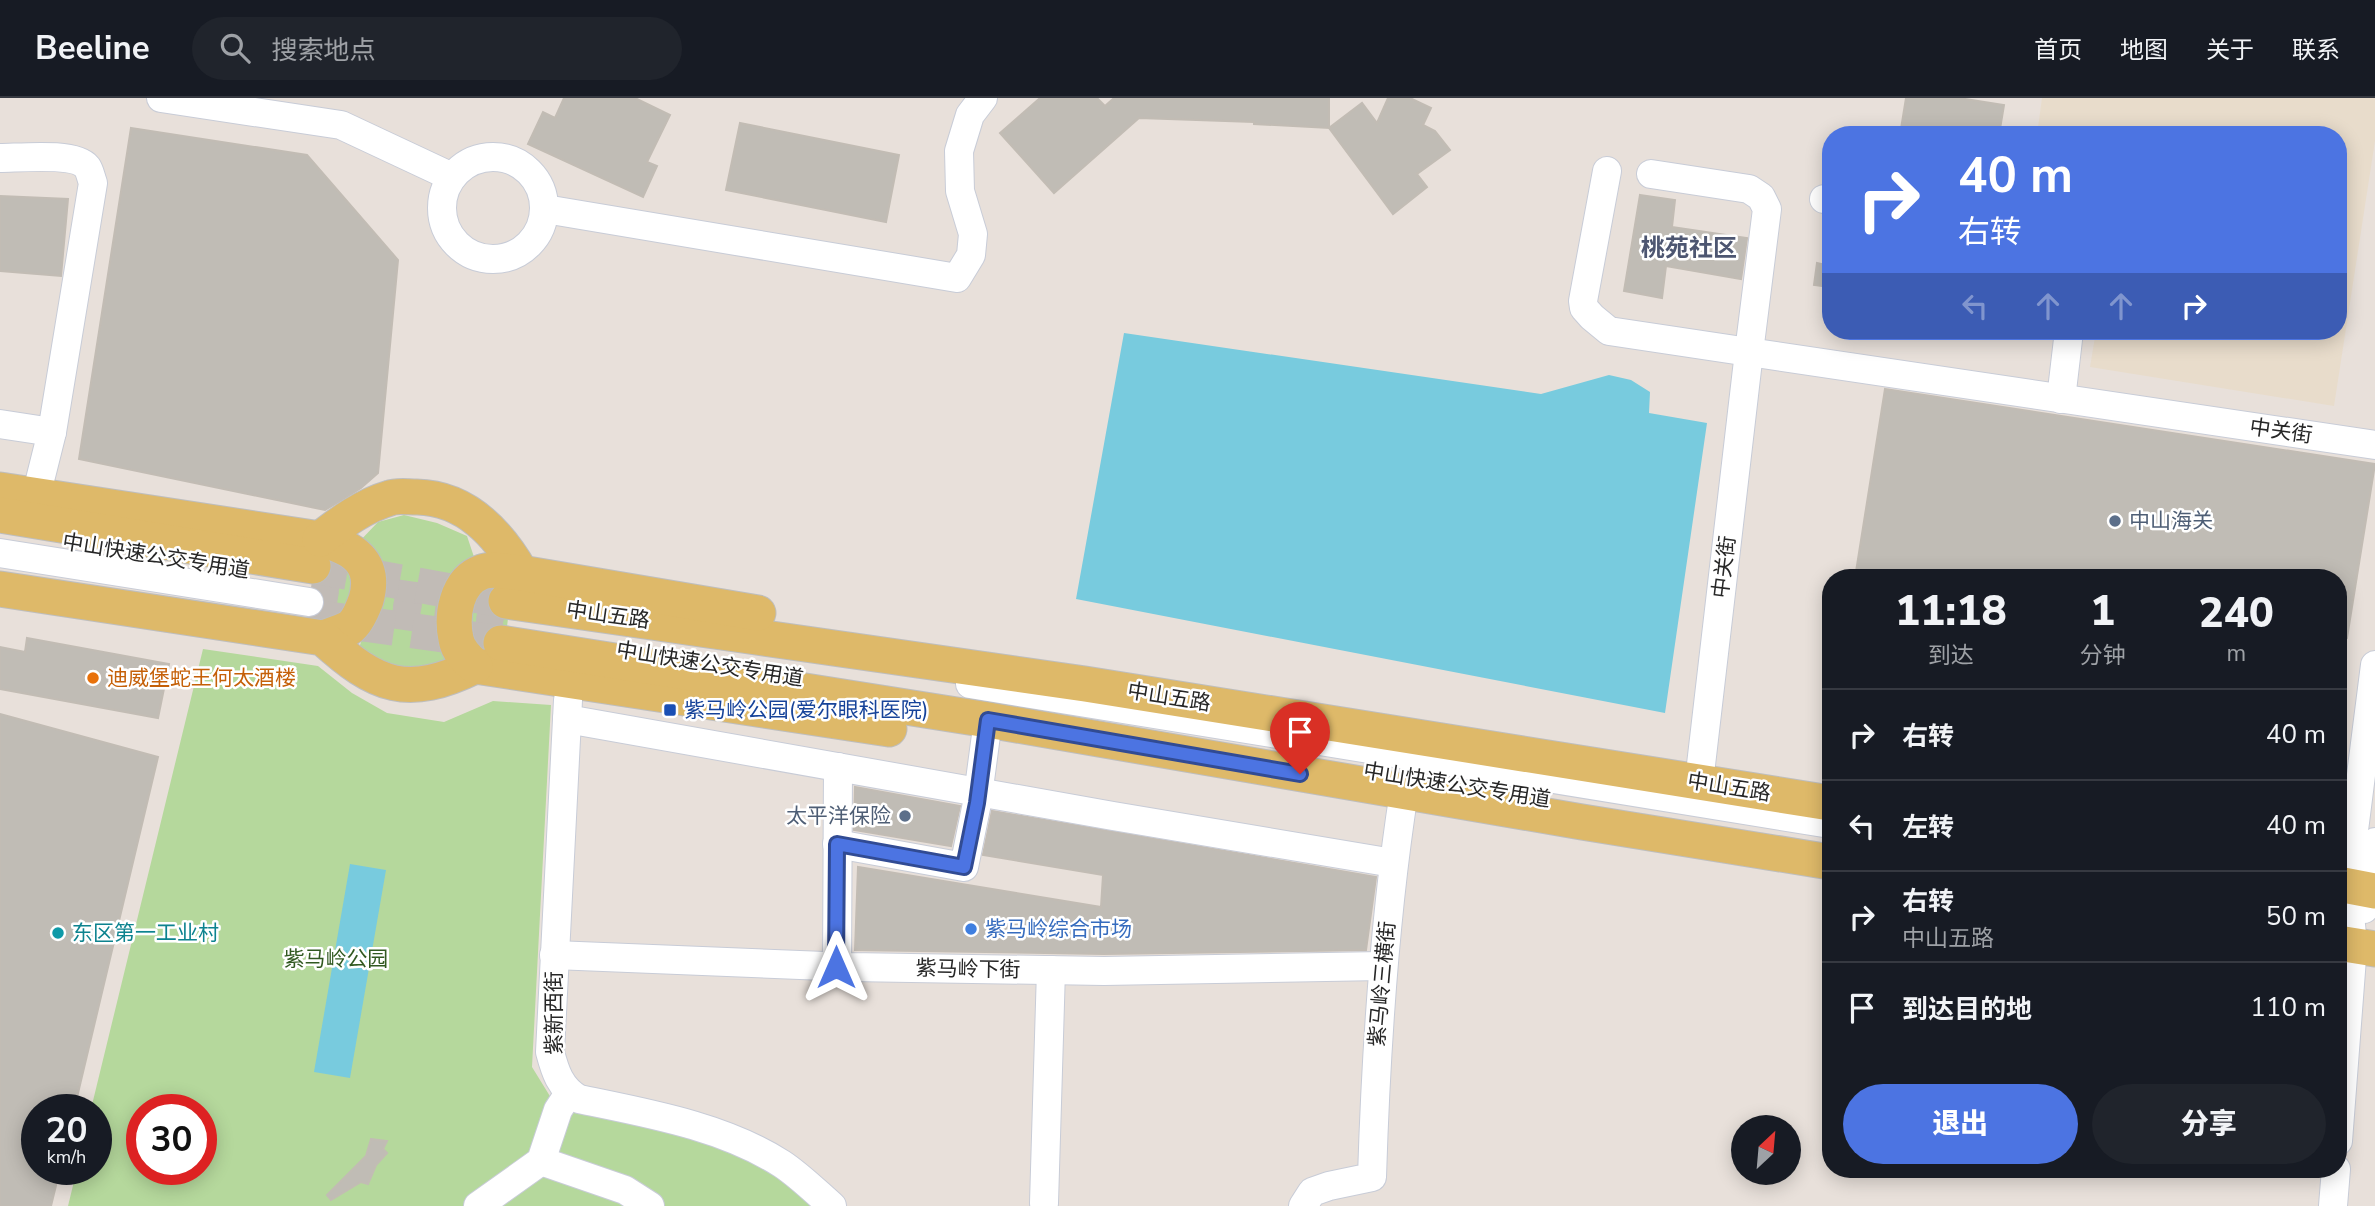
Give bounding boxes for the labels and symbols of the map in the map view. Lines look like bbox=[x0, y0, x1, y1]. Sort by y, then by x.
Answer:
district label: 桃苑社区 bbox=[1641, 232, 1737, 264]
street label: 中关街 bbox=[2248, 413, 2314, 449]
place label: 中山海关 bbox=[2129, 507, 2213, 535]
marker: 中山海关 bbox=[2107, 513, 2123, 529]
street label: 中山快速公交专用道 bbox=[60, 527, 252, 585]
street label: 中关街 bbox=[1706, 534, 1742, 600]
street label: 中山五路 bbox=[564, 595, 652, 635]
street label: 中山快速公交专用道 bbox=[614, 635, 806, 693]
place label: 迪威堡蛇王何太酒楼 bbox=[107, 664, 296, 692]
marker: 迪威堡蛇王何太酒楼 bbox=[85, 670, 101, 686]
street label: 中山五路 bbox=[1125, 677, 1213, 717]
place label: 紫马岭公园(爱尔眼科医院) bbox=[684, 696, 928, 724]
marker: 紫马岭公园(爱尔眼科医院) bbox=[662, 702, 678, 718]
pin bbox=[1270, 702, 1330, 774]
street label: 中山快速公交专用道 bbox=[1361, 756, 1553, 814]
street label: 中山五路 bbox=[1685, 767, 1773, 807]
place label: 太平洋保险 bbox=[786, 802, 891, 830]
marker: 太平洋保险 bbox=[897, 808, 913, 824]
place label: 紫马岭综合市场 bbox=[985, 915, 1132, 943]
place label: 东区第一工业村 bbox=[72, 919, 219, 947]
street label: 紫马岭三横街 bbox=[1363, 920, 1401, 1048]
marker: 紫马岭综合市场 bbox=[963, 921, 979, 937]
marker: 东区第一工业村 bbox=[50, 925, 66, 941]
position arrow bbox=[799, 930, 873, 1004]
park label: 紫马岭公园 bbox=[284, 945, 389, 973]
street label: 紫马岭下街 bbox=[915, 954, 1021, 984]
street label: 紫新西街 bbox=[540, 971, 568, 1055]
speed limit sign: 30 bbox=[126, 1094, 217, 1185]
north arrow bbox=[1731, 1115, 1801, 1185]

